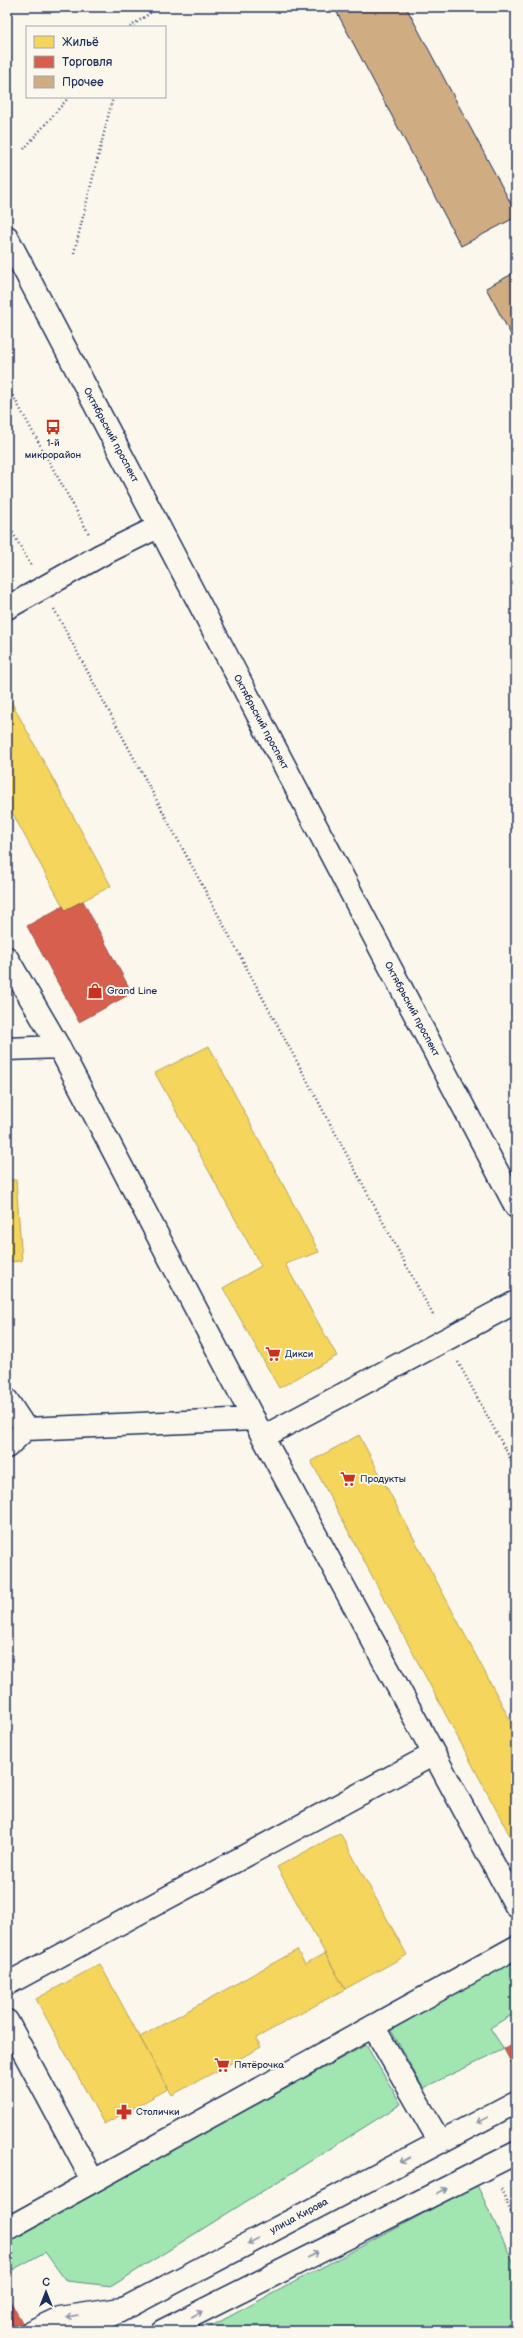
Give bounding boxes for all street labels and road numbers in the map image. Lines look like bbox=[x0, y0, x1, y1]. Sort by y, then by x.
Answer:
street label: Октябрьский проспект bbox=[81, 385, 141, 485]
street label: Октябрьский проспект bbox=[231, 672, 291, 772]
street label: Октябрьский проспект bbox=[382, 959, 442, 1059]
street label: улица Кирова bbox=[268, 2196, 330, 2236]

